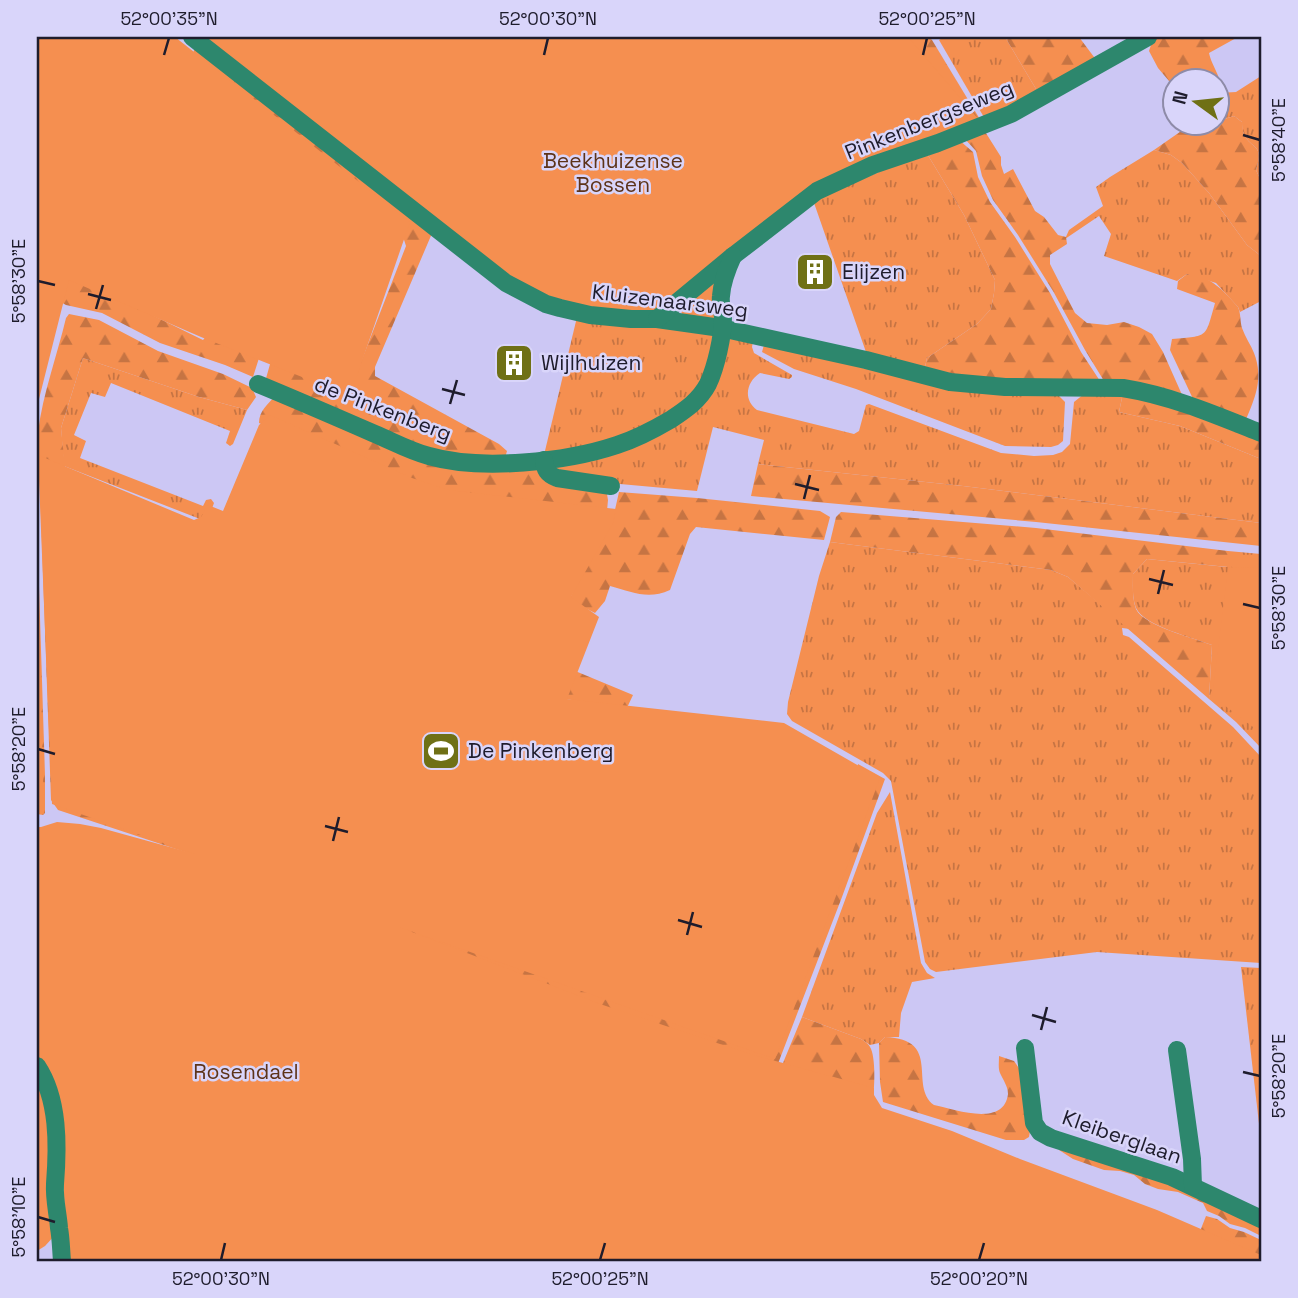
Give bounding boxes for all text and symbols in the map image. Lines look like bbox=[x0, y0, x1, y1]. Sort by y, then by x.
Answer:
text: 52°00'35"N bbox=[120, 7, 218, 30]
text: 52°00'30"N bbox=[499, 7, 597, 30]
text: 52°00'25"N bbox=[878, 7, 976, 30]
north arrow bbox=[1162, 66, 1232, 136]
street label: Pinkenbergseweg bbox=[841, 73, 1017, 166]
text: N bbox=[1166, 88, 1194, 107]
text: 5°58'40"E bbox=[1267, 98, 1290, 182]
park label: Beekhuizense Bossen bbox=[543, 147, 683, 198]
text: 5°58'30"E bbox=[7, 239, 30, 323]
building icon: Elijzen bbox=[794, 251, 836, 293]
place label: Elijzen bbox=[842, 258, 905, 285]
street label: Kluizenaarsweg bbox=[590, 278, 750, 323]
building icon: Wijlhuizen bbox=[493, 342, 535, 384]
place label: Wijlhuizen bbox=[541, 349, 641, 376]
street label: de Pinkenberg bbox=[311, 370, 456, 447]
text: 5°58'30"E bbox=[1267, 566, 1290, 650]
text: 5°58'20"E bbox=[7, 707, 30, 791]
sports icon: De Pinkenberg bbox=[420, 730, 462, 772]
place label: De Pinkenberg bbox=[468, 737, 613, 764]
text: 5°58'20"E bbox=[1267, 1034, 1290, 1118]
park label: Rosendael bbox=[193, 1058, 299, 1085]
street label: Kleiberglaan bbox=[1059, 1103, 1186, 1170]
text: 5°58'10"E bbox=[7, 1177, 30, 1258]
text: 52°00'30"N bbox=[172, 1267, 270, 1290]
text: 52°00'25"N bbox=[551, 1267, 649, 1290]
text: 52°00'20"N bbox=[930, 1267, 1028, 1290]

